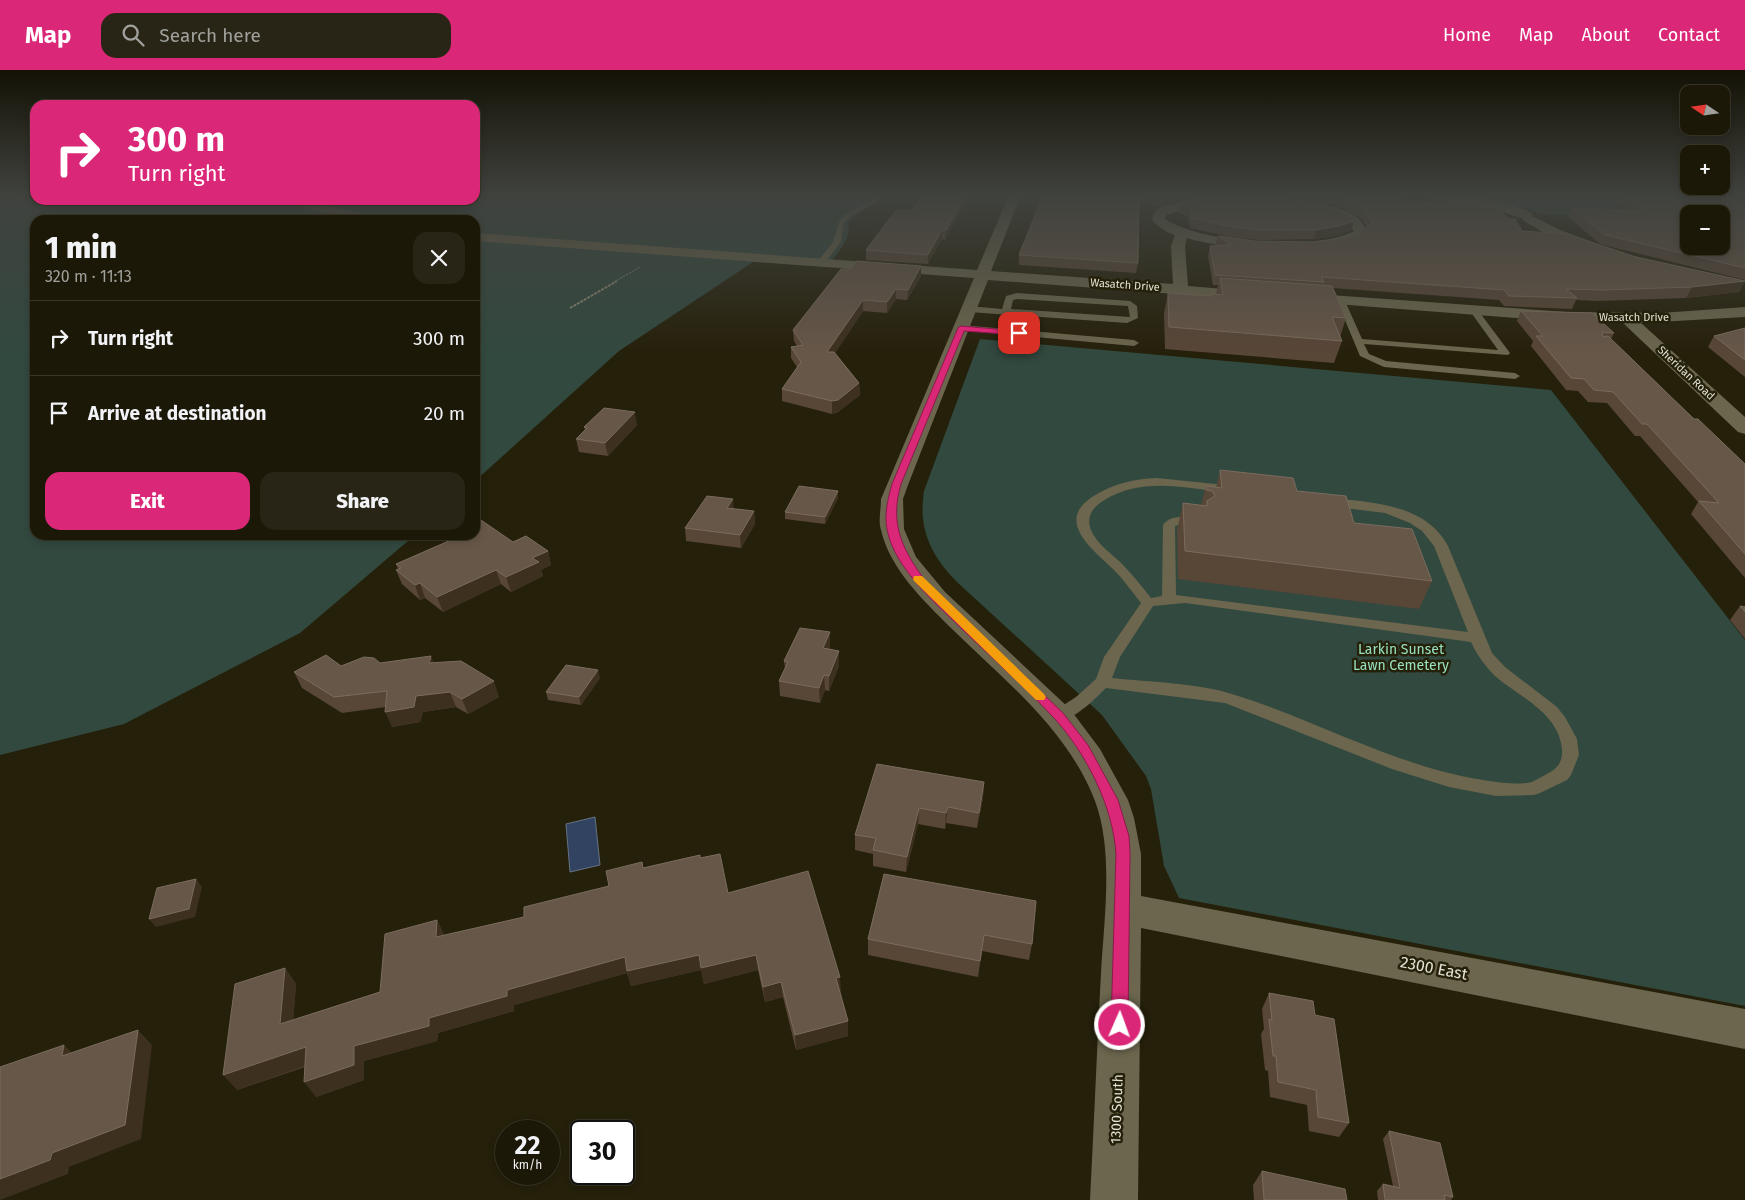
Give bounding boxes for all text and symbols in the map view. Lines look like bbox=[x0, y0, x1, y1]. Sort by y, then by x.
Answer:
search box bbox=[101, 13, 451, 58]
text: Map bbox=[25, 21, 71, 49]
icon: search bbox=[119, 21, 147, 49]
text: Search here bbox=[159, 24, 261, 47]
text: Home bbox=[1443, 24, 1491, 46]
text: Map bbox=[1519, 24, 1553, 46]
text: About bbox=[1581, 24, 1630, 46]
text: Contact bbox=[1658, 24, 1720, 46]
north arrow bbox=[1680, 85, 1730, 135]
map controls bbox=[1680, 85, 1730, 255]
text: 300 m bbox=[128, 118, 225, 160]
icon: right bbox=[45, 120, 110, 185]
button: + bbox=[1680, 145, 1730, 195]
text: Turn right bbox=[128, 160, 225, 187]
button: − bbox=[1680, 205, 1730, 255]
text: 1 min bbox=[45, 230, 117, 266]
button: close bbox=[413, 232, 465, 284]
text: 320 m · 11:13 bbox=[45, 267, 132, 286]
street label: Wasatch Drive bbox=[1090, 276, 1160, 294]
street label: Wasatch Drive bbox=[1599, 311, 1669, 324]
pin bbox=[998, 312, 1040, 354]
icon: arrive bbox=[1005, 319, 1033, 347]
icon: right bbox=[45, 324, 73, 352]
text: Turn right bbox=[88, 327, 173, 350]
text: 300 m bbox=[413, 327, 465, 350]
street label: Sheridan Road bbox=[1655, 343, 1717, 403]
icon: arrive bbox=[45, 399, 73, 427]
text: Arrive at destination bbox=[88, 402, 267, 425]
text: 20 m bbox=[424, 402, 465, 425]
button: Exit bbox=[45, 472, 250, 530]
button: Share bbox=[260, 472, 465, 530]
park label: Larkin Sunset Lawn Cemetery bbox=[1353, 641, 1449, 674]
street label: 2300 East bbox=[1399, 952, 1469, 984]
position arrow bbox=[1093, 998, 1145, 1050]
street label: 1300 South bbox=[1107, 1074, 1127, 1144]
speed limit sign: 30 bbox=[570, 1120, 635, 1185]
text: 22 bbox=[515, 1131, 540, 1161]
text: km/h bbox=[513, 1158, 542, 1172]

